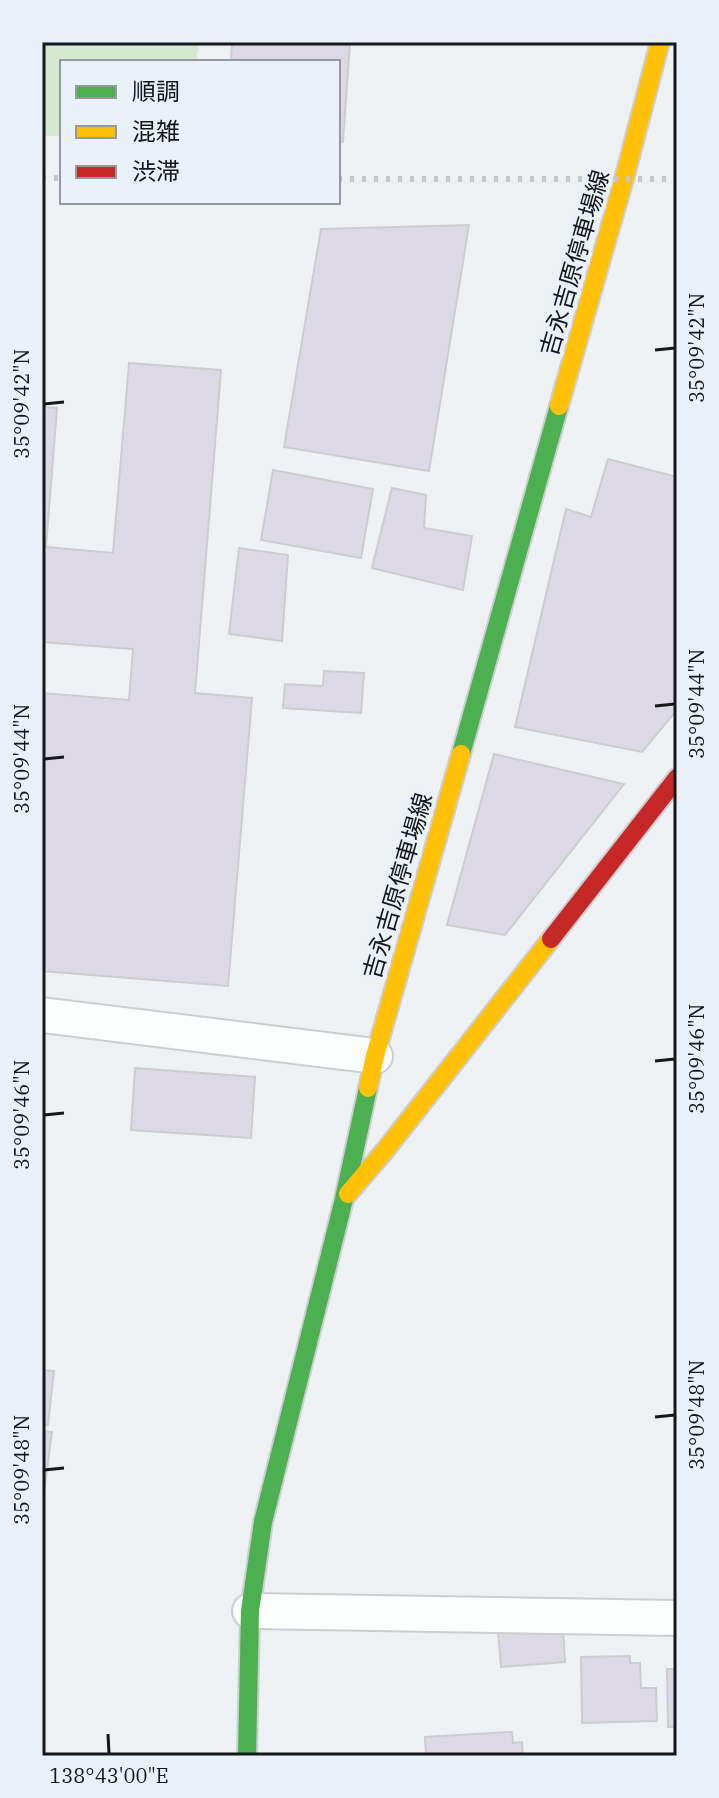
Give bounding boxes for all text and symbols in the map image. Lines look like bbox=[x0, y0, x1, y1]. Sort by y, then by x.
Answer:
legend bbox=[60, 60, 340, 204]
text: 順調 bbox=[132, 75, 180, 107]
text: 混雑 bbox=[132, 115, 180, 147]
text: 渋滞 bbox=[132, 155, 180, 187]
street label: 吉永吉原停車場線 bbox=[532, 166, 616, 359]
text: 35°09'42"N bbox=[683, 293, 710, 403]
text: 35°09'42"N bbox=[8, 349, 35, 459]
text: 35°09'44"N bbox=[683, 649, 710, 759]
text: 35°09'44"N bbox=[8, 704, 35, 814]
street label: 吉永吉原停車場線 bbox=[355, 789, 439, 982]
text: 35°09'46"N bbox=[683, 1004, 710, 1114]
text: 35°09'46"N bbox=[8, 1060, 35, 1170]
text: 35°09'48"N bbox=[683, 1360, 710, 1470]
text: 35°09'48"N bbox=[8, 1415, 35, 1525]
text: 138°43'00"E bbox=[49, 1762, 169, 1789]

